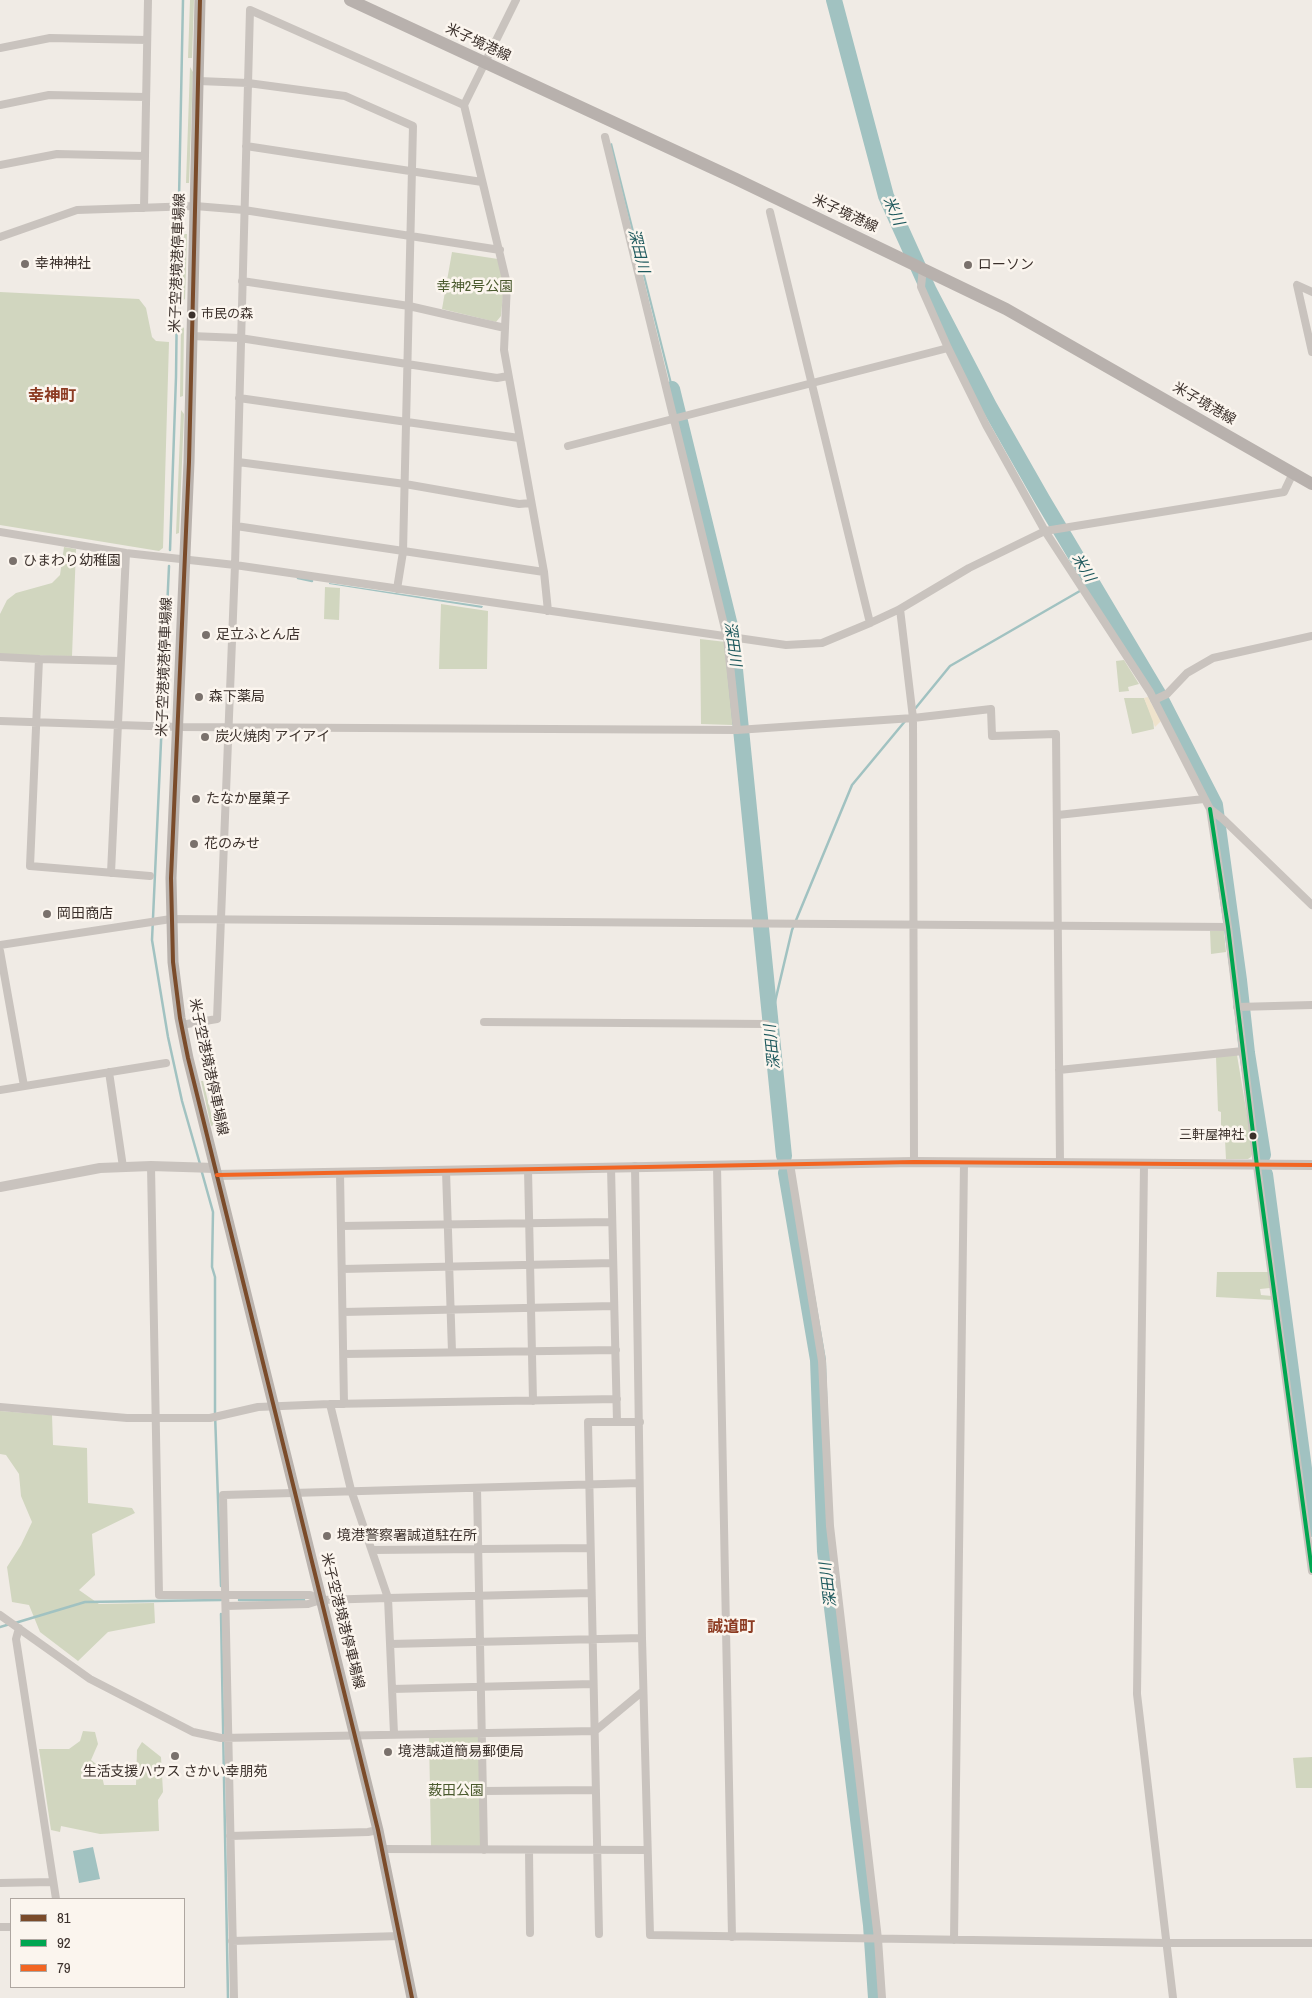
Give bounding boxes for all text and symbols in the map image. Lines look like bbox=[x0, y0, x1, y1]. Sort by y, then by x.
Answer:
street label: 米子境港線 bbox=[443, 21, 513, 65]
street label: 米子境港線 bbox=[810, 192, 880, 236]
street label: 米子空港境港停車場線 bbox=[167, 193, 189, 333]
water label: 米川 bbox=[879, 194, 907, 228]
water label: 深田川 bbox=[624, 227, 652, 275]
place label: 幸神神社 bbox=[35, 256, 91, 272]
place label: ローソン bbox=[978, 257, 1034, 273]
marker: 幸神神社 bbox=[19, 258, 31, 270]
marker: ローソン bbox=[962, 259, 974, 271]
park label: 幸神2号公園 bbox=[437, 279, 513, 295]
place label: 市民の森 bbox=[201, 307, 253, 323]
marker: 市民の森 bbox=[187, 310, 197, 320]
street label: 米子境港線 bbox=[1169, 379, 1239, 429]
district label: 幸神町 bbox=[28, 387, 76, 407]
water label: 米川 bbox=[1068, 551, 1098, 585]
place label: ひまわり幼稚園 bbox=[23, 553, 121, 569]
marker: ひまわり幼稚園 bbox=[7, 555, 19, 567]
street label: 米子空港境港停車場線 bbox=[154, 597, 176, 737]
water label: 深田川 bbox=[720, 620, 744, 668]
place label: 足立ふとん店 bbox=[216, 627, 300, 643]
marker: 足立ふとん店 bbox=[200, 629, 212, 641]
place label: 森下薬局 bbox=[209, 689, 265, 705]
marker: 森下薬局 bbox=[193, 691, 205, 703]
place label: 炭火焼肉 アイアイ bbox=[215, 729, 330, 745]
marker: 炭火焼肉 アイアイ bbox=[199, 731, 211, 743]
place label: たなか屋菓子 bbox=[206, 791, 290, 807]
marker: たなか屋菓子 bbox=[190, 793, 202, 805]
place label: 花のみせ bbox=[204, 836, 260, 852]
marker: 花のみせ bbox=[188, 838, 200, 850]
place label: 岡田商店 bbox=[57, 906, 113, 922]
marker: 岡田商店 bbox=[41, 908, 53, 920]
street label: 米子空港境港停車場線 bbox=[185, 997, 231, 1137]
water label: 深田川 bbox=[762, 1024, 784, 1070]
place label: 三軒屋神社 bbox=[1179, 1128, 1244, 1144]
marker: 三軒屋神社 bbox=[1248, 1131, 1258, 1141]
place label: 境港警察署誠道駐在所 bbox=[337, 1528, 477, 1544]
marker: 境港警察署誠道駐在所 bbox=[321, 1530, 333, 1542]
street label: 米子空港境港停車場線 bbox=[317, 1551, 367, 1691]
water label: 深田川 bbox=[817, 1562, 841, 1608]
district label: 誠道町 bbox=[707, 1618, 755, 1638]
place label: 境港誠道簡易郵便局 bbox=[398, 1744, 524, 1760]
marker: 境港誠道簡易郵便局 bbox=[382, 1746, 394, 1758]
marker: 生活支援ハウス さかい幸朋苑 bbox=[169, 1750, 181, 1762]
place label: 生活支援ハウス さかい幸朋苑 bbox=[82, 1764, 268, 1780]
park label: 薮田公園 bbox=[428, 1783, 484, 1799]
legend bbox=[10, 1898, 185, 1988]
text: 81 bbox=[57, 1907, 71, 1928]
text: 92 bbox=[57, 1932, 71, 1953]
text: 79 bbox=[57, 1957, 71, 1978]

